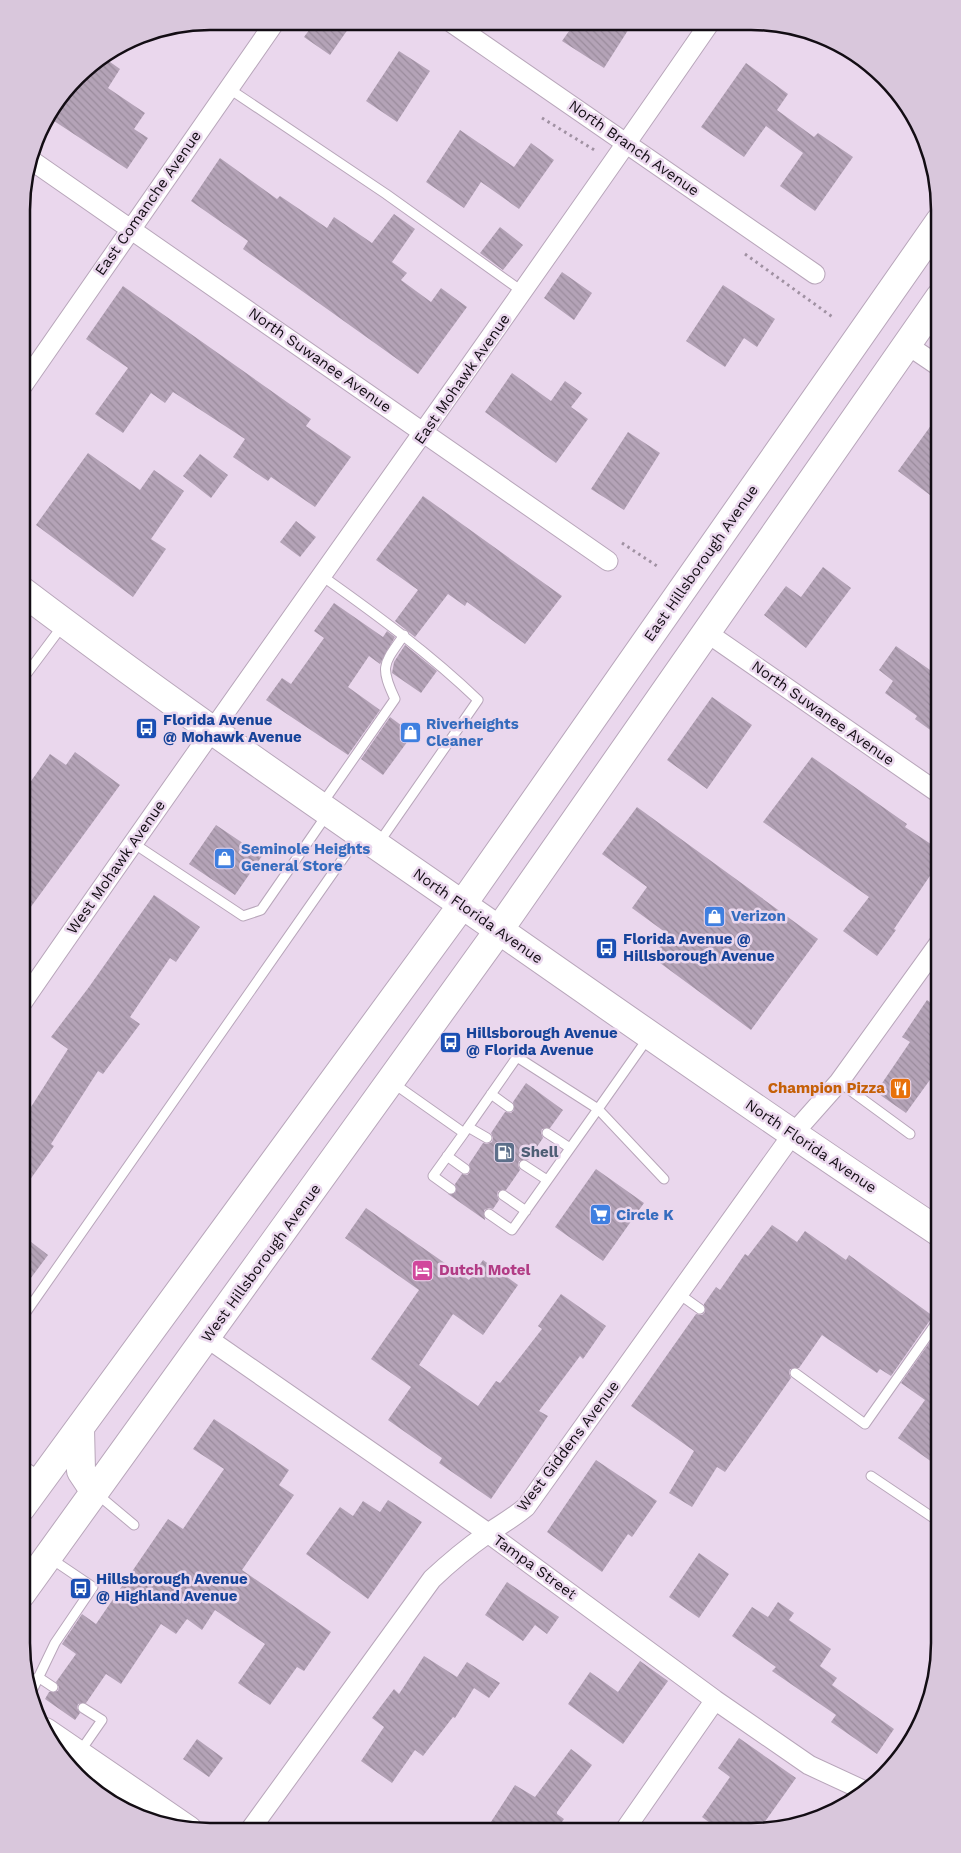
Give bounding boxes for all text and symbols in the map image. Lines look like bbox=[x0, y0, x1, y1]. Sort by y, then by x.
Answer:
street label: North Branch Avenue bbox=[565, 96, 703, 200]
street label: East Comanche Avenue bbox=[91, 127, 205, 279]
street label: North Suwanee Avenue bbox=[245, 304, 395, 416]
street label: East Mohawk Avenue bbox=[410, 310, 514, 448]
street label: East Hillsborough Avenue bbox=[640, 481, 762, 645]
street label: North Suwanee Avenue bbox=[748, 657, 898, 769]
place label: Florida Avenue @ Mohawk Avenue bbox=[163, 711, 302, 746]
place label: Riverheights Cleaner bbox=[426, 715, 519, 750]
bus stop icon: Florida Avenue @ Mohawk Avenue bbox=[135, 717, 159, 741]
shop icon: Riverheights Cleaner bbox=[398, 721, 422, 745]
street label: West Mohawk Avenue bbox=[63, 797, 169, 937]
place label: Seminole Heights General Store bbox=[241, 840, 370, 875]
shop icon: Seminole Heights General Store bbox=[213, 846, 237, 870]
street label: North Florida Avenue bbox=[410, 864, 546, 968]
shop icon: Verizon bbox=[703, 904, 727, 928]
place label: Verizon bbox=[731, 907, 786, 925]
place label: Florida Avenue @ Hillsborough Avenue bbox=[623, 930, 775, 965]
bus stop icon: Florida Avenue @ Hillsborough Avenue bbox=[595, 936, 619, 960]
place label: Hillsborough Avenue @ Florida Avenue bbox=[466, 1024, 618, 1059]
bus stop icon: Hillsborough Avenue @ Florida Avenue bbox=[438, 1030, 462, 1054]
restaurant icon: Champion Pizza bbox=[889, 1076, 913, 1100]
place label: Champion Pizza bbox=[768, 1079, 885, 1097]
street label: North Florida Avenue bbox=[742, 1095, 880, 1197]
fuel station icon: Shell bbox=[493, 1140, 517, 1164]
place label: Shell bbox=[521, 1143, 559, 1161]
street label: West Hillsborough Avenue bbox=[197, 1180, 325, 1346]
supermarket icon: Circle K bbox=[588, 1203, 612, 1227]
place label: Circle K bbox=[616, 1206, 674, 1224]
hotel icon: Dutch Motel bbox=[411, 1258, 435, 1282]
place label: Dutch Motel bbox=[439, 1261, 530, 1279]
street label: West Giddens Avenue bbox=[513, 1377, 623, 1515]
street label: Tampa Street bbox=[490, 1531, 581, 1604]
place label: Hillsborough Avenue @ Highland Avenue bbox=[96, 1570, 248, 1605]
bus stop icon: Hillsborough Avenue @ Highland Avenue bbox=[68, 1576, 92, 1600]

